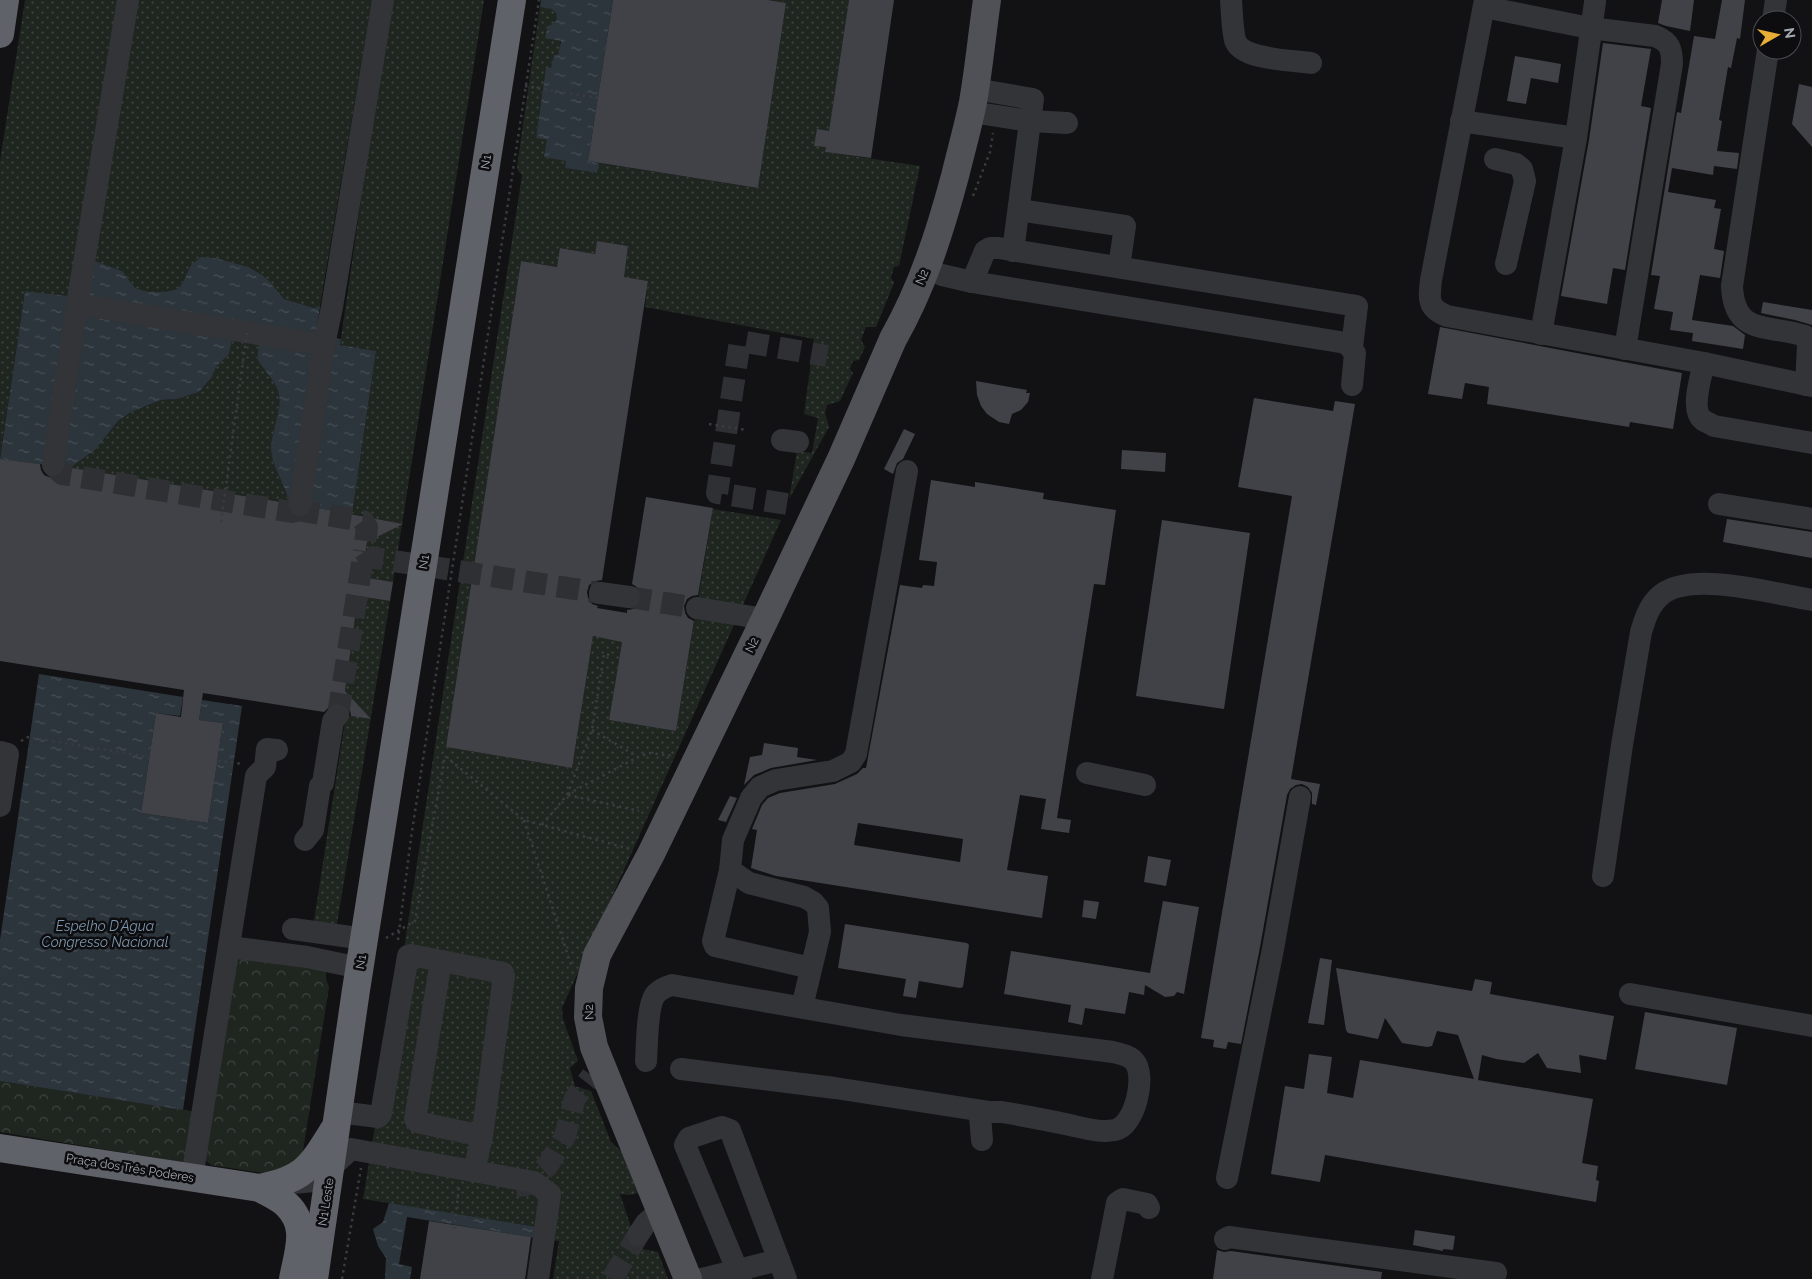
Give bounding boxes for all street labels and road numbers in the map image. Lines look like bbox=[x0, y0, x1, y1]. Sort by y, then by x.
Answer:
street label: N1 bbox=[478, 154, 494, 170]
street label: N2 bbox=[913, 267, 931, 287]
street label: N1 bbox=[416, 554, 432, 570]
street label: N2 bbox=[742, 635, 762, 655]
street label: N1 bbox=[353, 954, 369, 970]
street label: N2 bbox=[582, 1004, 596, 1020]
street label: Praça dos Três Poderes bbox=[65, 1151, 195, 1185]
street label: N1 Leste bbox=[315, 1177, 337, 1227]

